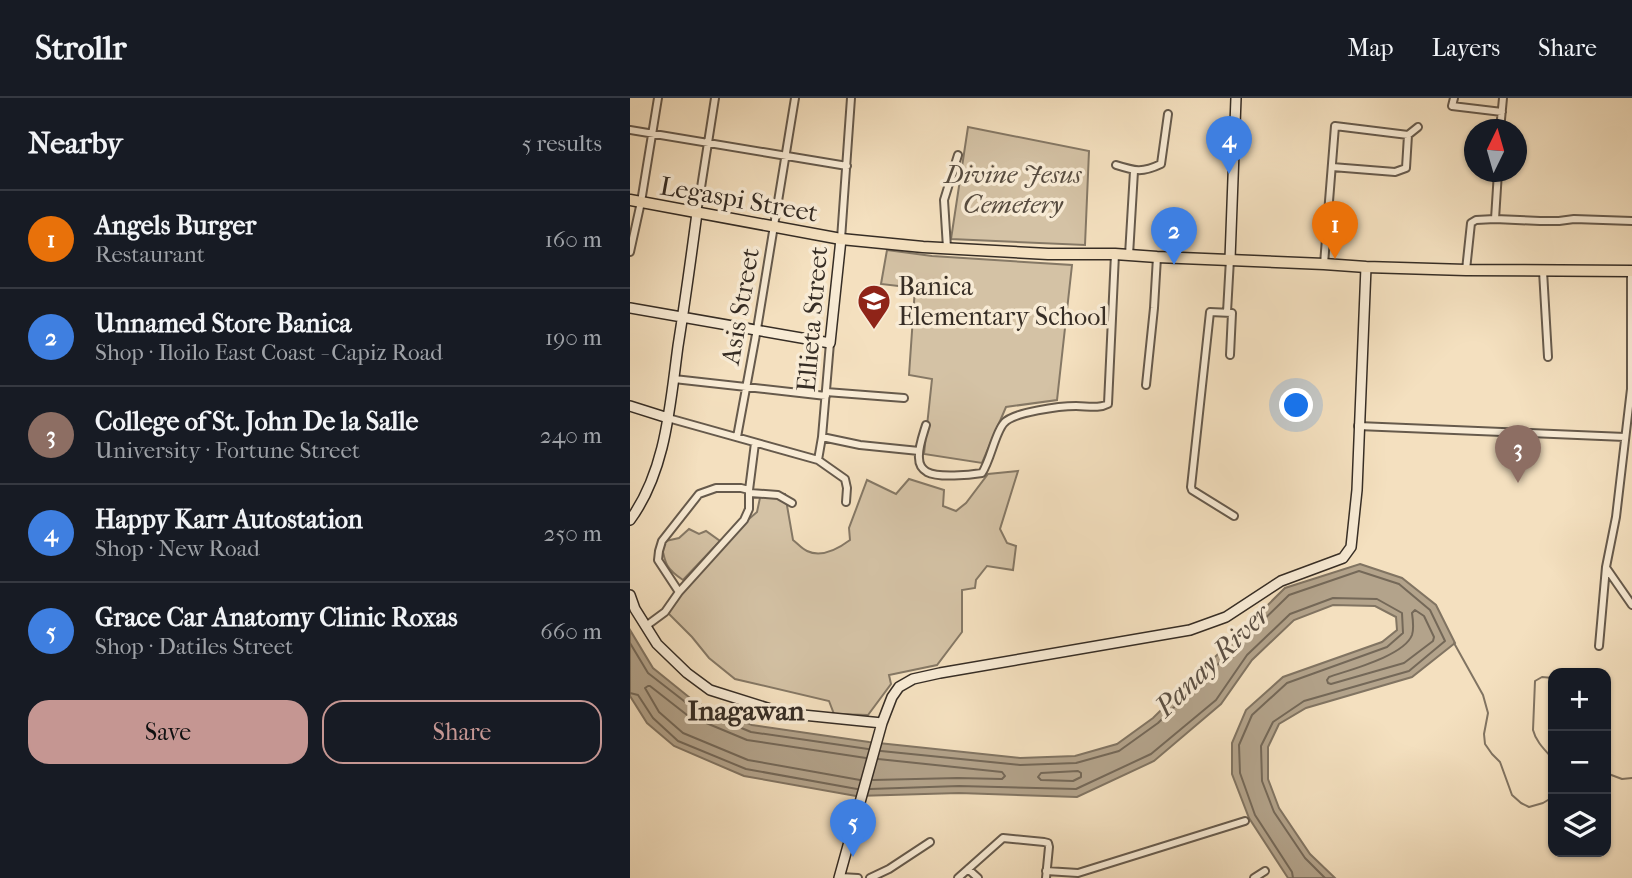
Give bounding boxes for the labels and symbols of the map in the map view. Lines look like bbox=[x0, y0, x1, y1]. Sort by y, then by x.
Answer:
pin: 4 bbox=[1206, 116, 1252, 174]
north arrow bbox=[1464, 119, 1527, 182]
park label: Divine Jesus Cemetery bbox=[943, 159, 1083, 220]
street label: Legaspi Street bbox=[657, 170, 821, 229]
pin: 1 bbox=[1312, 201, 1358, 259]
pin: 2 bbox=[1151, 207, 1197, 265]
street label: Ellieta Street bbox=[791, 244, 834, 393]
street label: Asis Street bbox=[715, 245, 766, 368]
place label: Banica Elementary School bbox=[898, 271, 1107, 332]
school or university icon: Banica Elementary School bbox=[855, 282, 893, 331]
your location bbox=[1279, 388, 1313, 422]
pin: 3 bbox=[1495, 425, 1541, 483]
water label: Panay River bbox=[1147, 596, 1279, 725]
district label: Inagawan bbox=[687, 694, 805, 727]
pin: 5 bbox=[830, 799, 876, 857]

